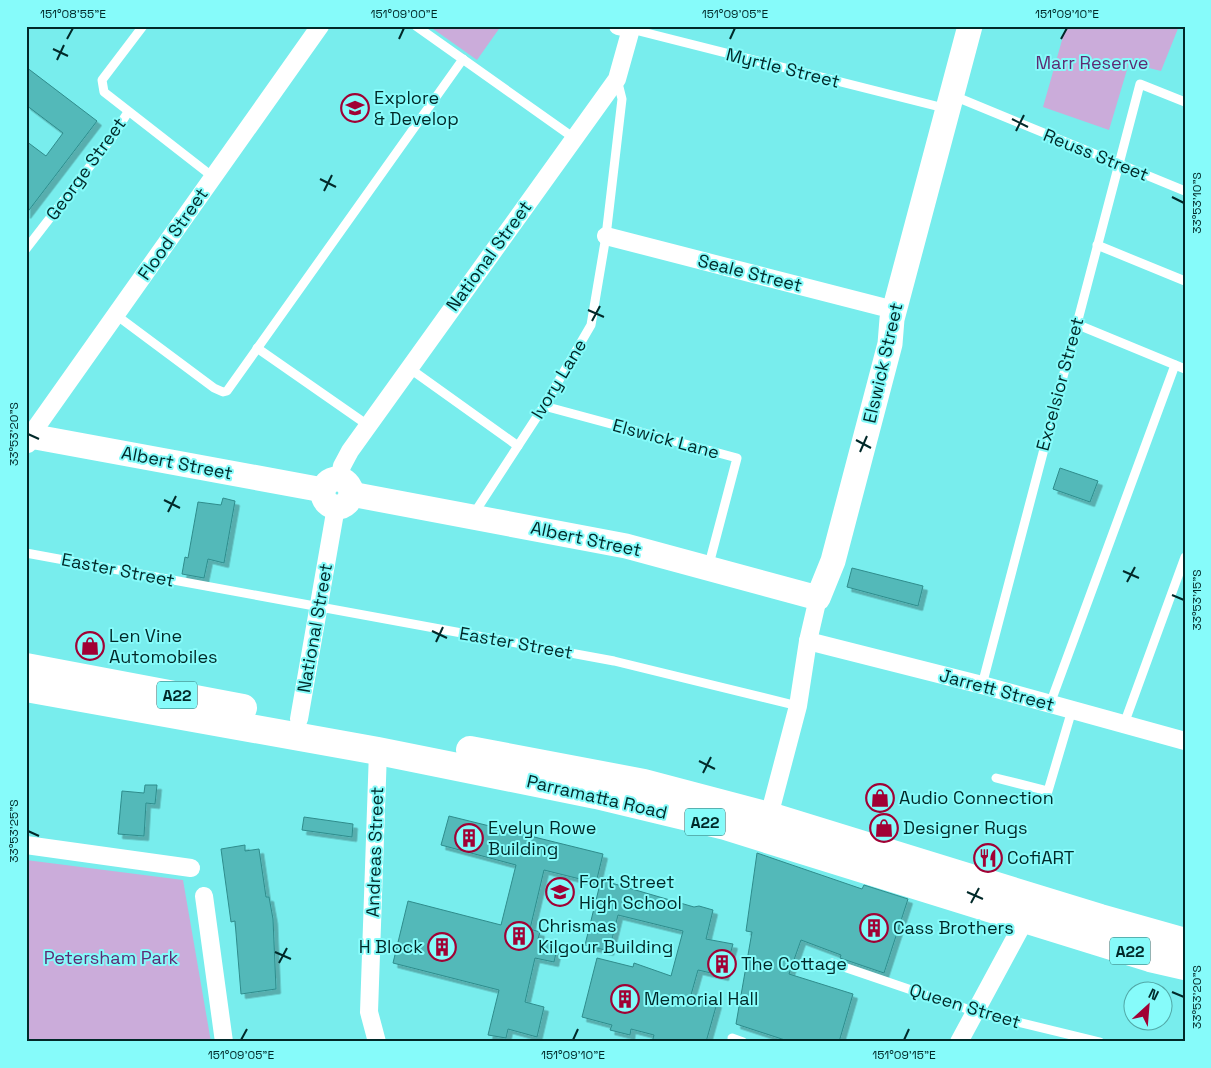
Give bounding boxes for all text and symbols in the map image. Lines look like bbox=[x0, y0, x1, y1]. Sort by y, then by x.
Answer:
text: 151°08'55"E bbox=[40, 6, 106, 22]
text: 151°09'00"E bbox=[371, 6, 438, 22]
text: 151°09'05"E bbox=[702, 6, 768, 22]
text: 151°09'10"E bbox=[1035, 6, 1099, 22]
street label: Myrtle Street bbox=[724, 42, 842, 93]
park label: Marr Reserve bbox=[1035, 51, 1149, 74]
place label: Explore & Develop bbox=[374, 86, 459, 130]
school or university icon: Explore & Develop bbox=[340, 93, 370, 123]
street label: George Street bbox=[40, 113, 131, 225]
street label: Reuss Street bbox=[1040, 123, 1152, 186]
text: 33°53'10"S bbox=[1189, 172, 1205, 234]
street label: Flood Street bbox=[132, 183, 213, 284]
street label: National Street bbox=[441, 196, 536, 315]
street label: Seale Street bbox=[696, 248, 805, 297]
street label: Elswick Street bbox=[857, 300, 908, 425]
street label: Excelsior Street bbox=[1031, 314, 1088, 453]
street label: Ivory Lane bbox=[526, 335, 591, 423]
text: 33°53'20"S bbox=[6, 402, 22, 466]
street label: Elswick Lane bbox=[610, 413, 722, 464]
street label: Albert Street bbox=[120, 440, 235, 485]
street label: Albert Street bbox=[529, 516, 644, 561]
street label: Easter Street bbox=[60, 547, 177, 592]
street label: National Street bbox=[292, 561, 337, 694]
text: 33°53'15"S bbox=[1189, 569, 1205, 631]
street label: Easter Street bbox=[458, 621, 575, 664]
place label: Len Vine Automobiles bbox=[109, 624, 218, 668]
shop icon: Len Vine Automobiles bbox=[75, 631, 105, 661]
street label: Jarrett Street bbox=[937, 663, 1057, 716]
road number: A22 bbox=[157, 682, 197, 708]
street label: Parramatta Road bbox=[525, 769, 670, 824]
shop icon: Audio Connection bbox=[865, 783, 895, 813]
street label: Andreas Street bbox=[361, 786, 388, 918]
place label: Audio Connection bbox=[899, 786, 1054, 809]
text: 33°53'25"S bbox=[6, 799, 22, 863]
road number: A22 bbox=[685, 809, 725, 836]
shop icon: Designer Rugs bbox=[869, 813, 899, 843]
place label: Evelyn Rowe Building bbox=[488, 816, 596, 860]
place label: Designer Rugs bbox=[903, 816, 1028, 839]
building icon: Evelyn Rowe Building bbox=[454, 823, 484, 853]
restaurant icon: CofiART bbox=[973, 843, 1003, 873]
place label: CofiART bbox=[1007, 846, 1075, 869]
place label: Fort Street High School bbox=[579, 870, 682, 914]
school or university icon: Fort Street High School bbox=[545, 877, 575, 907]
building icon: Cass Brothers bbox=[859, 913, 889, 943]
place label: Chrismas Kilgour Building bbox=[538, 914, 673, 958]
place label: Cass Brothers bbox=[893, 916, 1014, 939]
building icon: Chrismas Kilgour Building bbox=[504, 921, 534, 951]
building icon: H Block bbox=[427, 932, 457, 962]
place label: H Block bbox=[359, 935, 423, 958]
road number: A22 bbox=[1110, 938, 1150, 964]
park label: Petersham Park bbox=[44, 946, 179, 969]
building icon: The Cottage bbox=[707, 949, 737, 979]
place label: The Cottage bbox=[741, 952, 847, 975]
text: 33°53'20"S bbox=[1189, 965, 1205, 1029]
street label: Queen Street bbox=[907, 978, 1024, 1033]
north arrow bbox=[1124, 980, 1174, 1030]
building icon: Memorial Hall bbox=[610, 984, 640, 1014]
text: N bbox=[1146, 984, 1162, 1004]
place label: Memorial Hall bbox=[644, 987, 758, 1010]
text: 151°09'05"E bbox=[208, 1047, 274, 1063]
text: 151°09'10"E bbox=[541, 1047, 605, 1063]
text: 151°09'15"E bbox=[872, 1047, 936, 1063]

